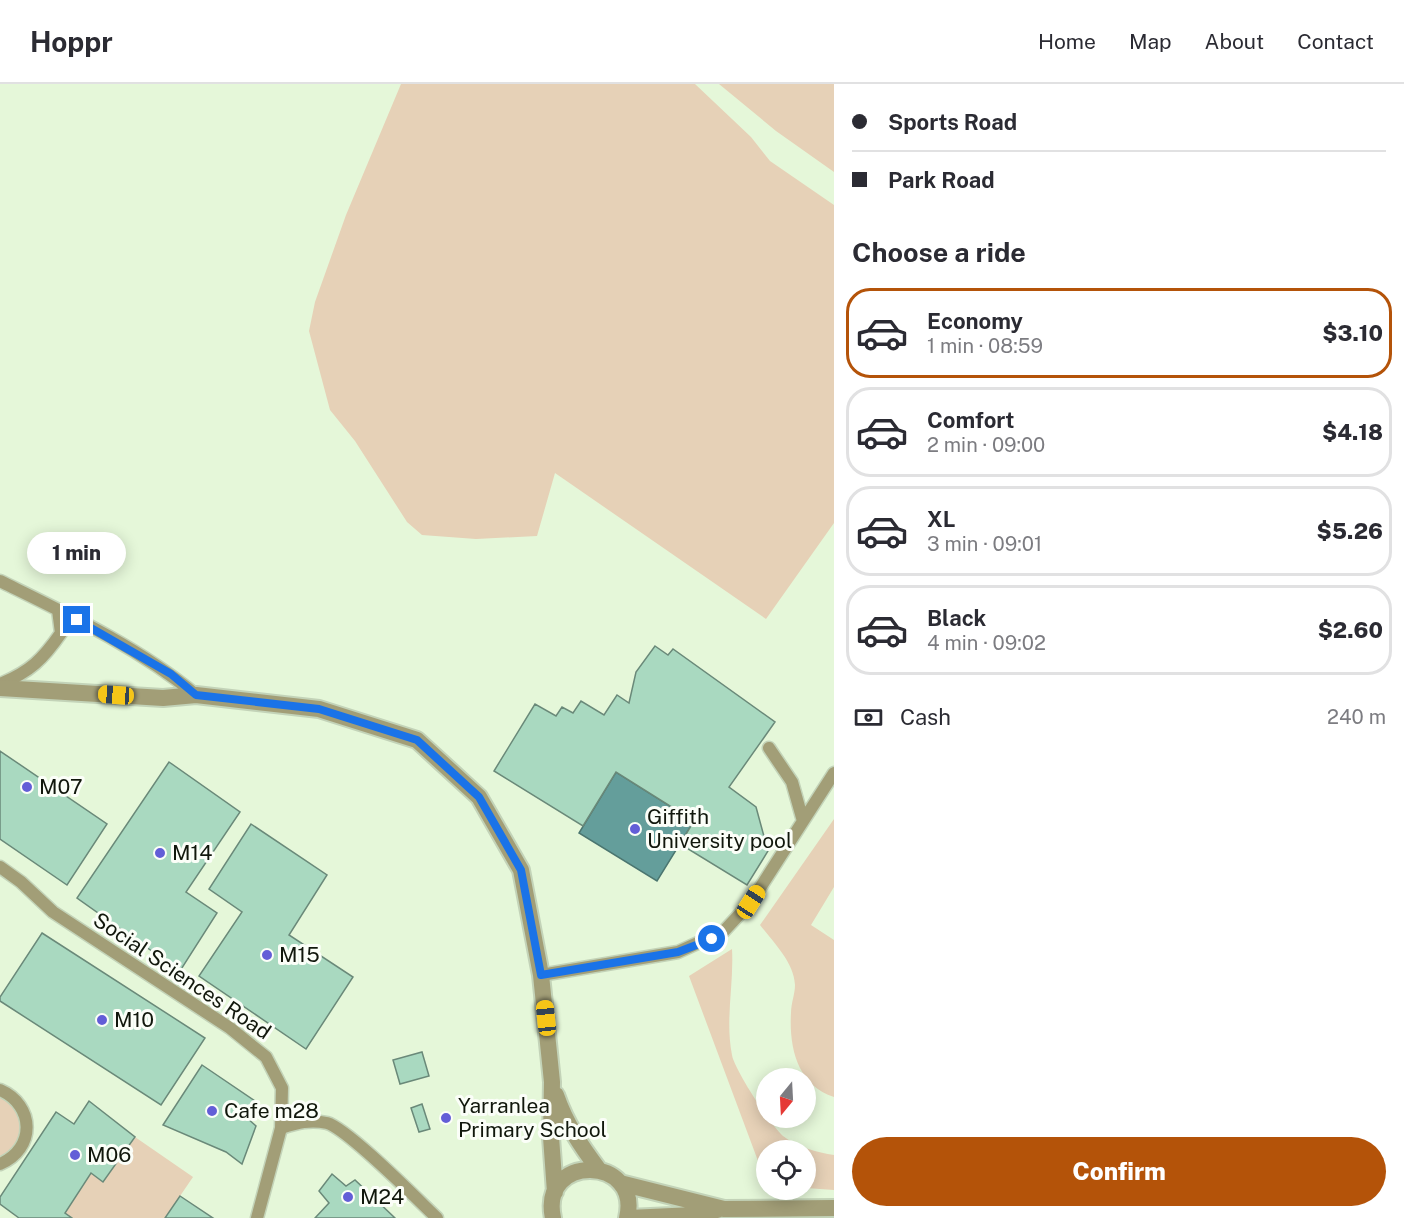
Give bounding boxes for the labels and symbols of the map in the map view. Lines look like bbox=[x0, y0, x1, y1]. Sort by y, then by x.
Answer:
callout: 1 min bbox=[28, 533, 127, 575]
route end bbox=[63, 606, 90, 633]
car bbox=[97, 685, 135, 705]
place label: M07 bbox=[39, 774, 83, 799]
marker: M07 bbox=[20, 780, 34, 794]
place label: Giffith University pool bbox=[647, 804, 792, 853]
marker: Giffith University pool bbox=[628, 822, 642, 836]
place label: M14 bbox=[172, 840, 212, 865]
marker: M14 bbox=[153, 846, 167, 860]
car bbox=[734, 882, 768, 922]
street label: Social Sciences Road bbox=[89, 907, 276, 1044]
route start bbox=[698, 925, 725, 952]
place label: M15 bbox=[279, 942, 320, 967]
marker: M15 bbox=[260, 948, 274, 962]
car bbox=[535, 999, 557, 1037]
place label: M10 bbox=[114, 1007, 154, 1032]
marker: M10 bbox=[95, 1013, 109, 1027]
north arrow bbox=[756, 1068, 816, 1128]
place label: Yarranlea Primary School bbox=[458, 1093, 607, 1142]
place label: Cafe m28 bbox=[224, 1098, 319, 1123]
marker: Cafe m28 bbox=[205, 1104, 219, 1118]
marker: Yarranlea Primary School bbox=[439, 1111, 453, 1125]
place label: M06 bbox=[87, 1142, 131, 1167]
marker: M06 bbox=[68, 1148, 82, 1162]
place label: M24 bbox=[360, 1184, 404, 1209]
marker: M24 bbox=[341, 1190, 355, 1204]

